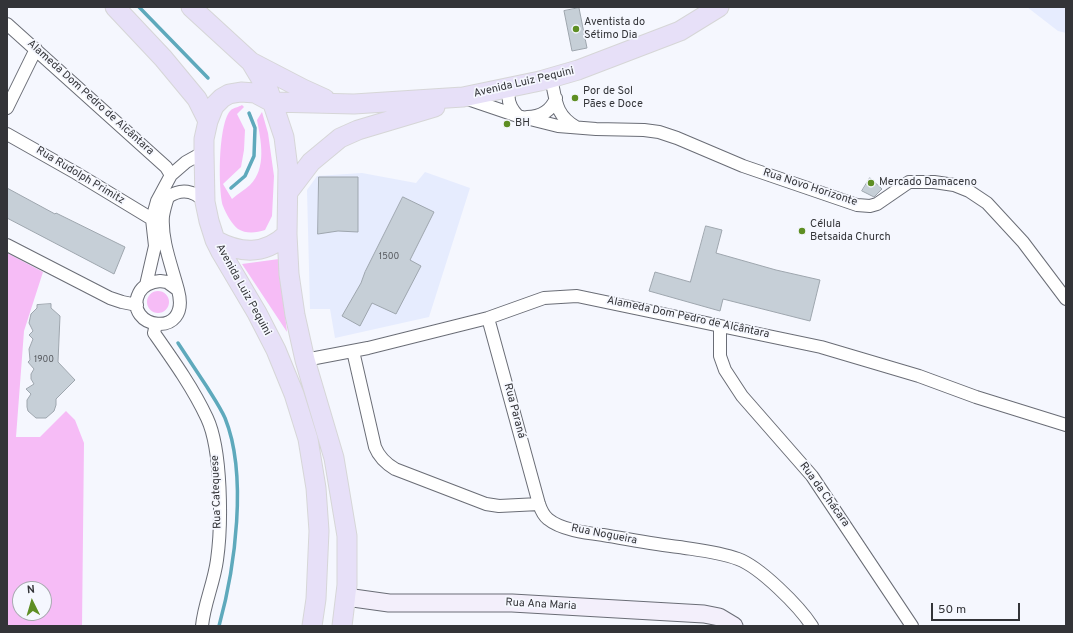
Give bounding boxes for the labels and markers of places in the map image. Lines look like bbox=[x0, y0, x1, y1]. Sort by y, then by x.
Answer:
place label: Aventista do Sétimo Dia bbox=[584, 16, 645, 42]
marker: Aventista do Sétimo Dia bbox=[571, 24, 581, 34]
place label: Por de Sol Pães e Doce bbox=[583, 85, 643, 111]
marker: Por de Sol Pães e Doce bbox=[570, 93, 580, 103]
place label: BH bbox=[515, 117, 530, 131]
marker: BH bbox=[502, 119, 512, 129]
place label: Mercado Damaceno bbox=[879, 176, 977, 190]
marker: Mercado Damaceno bbox=[866, 178, 876, 188]
place label: Célula Betsaida Church bbox=[810, 218, 891, 244]
marker: Célula Betsaida Church bbox=[797, 226, 807, 236]

